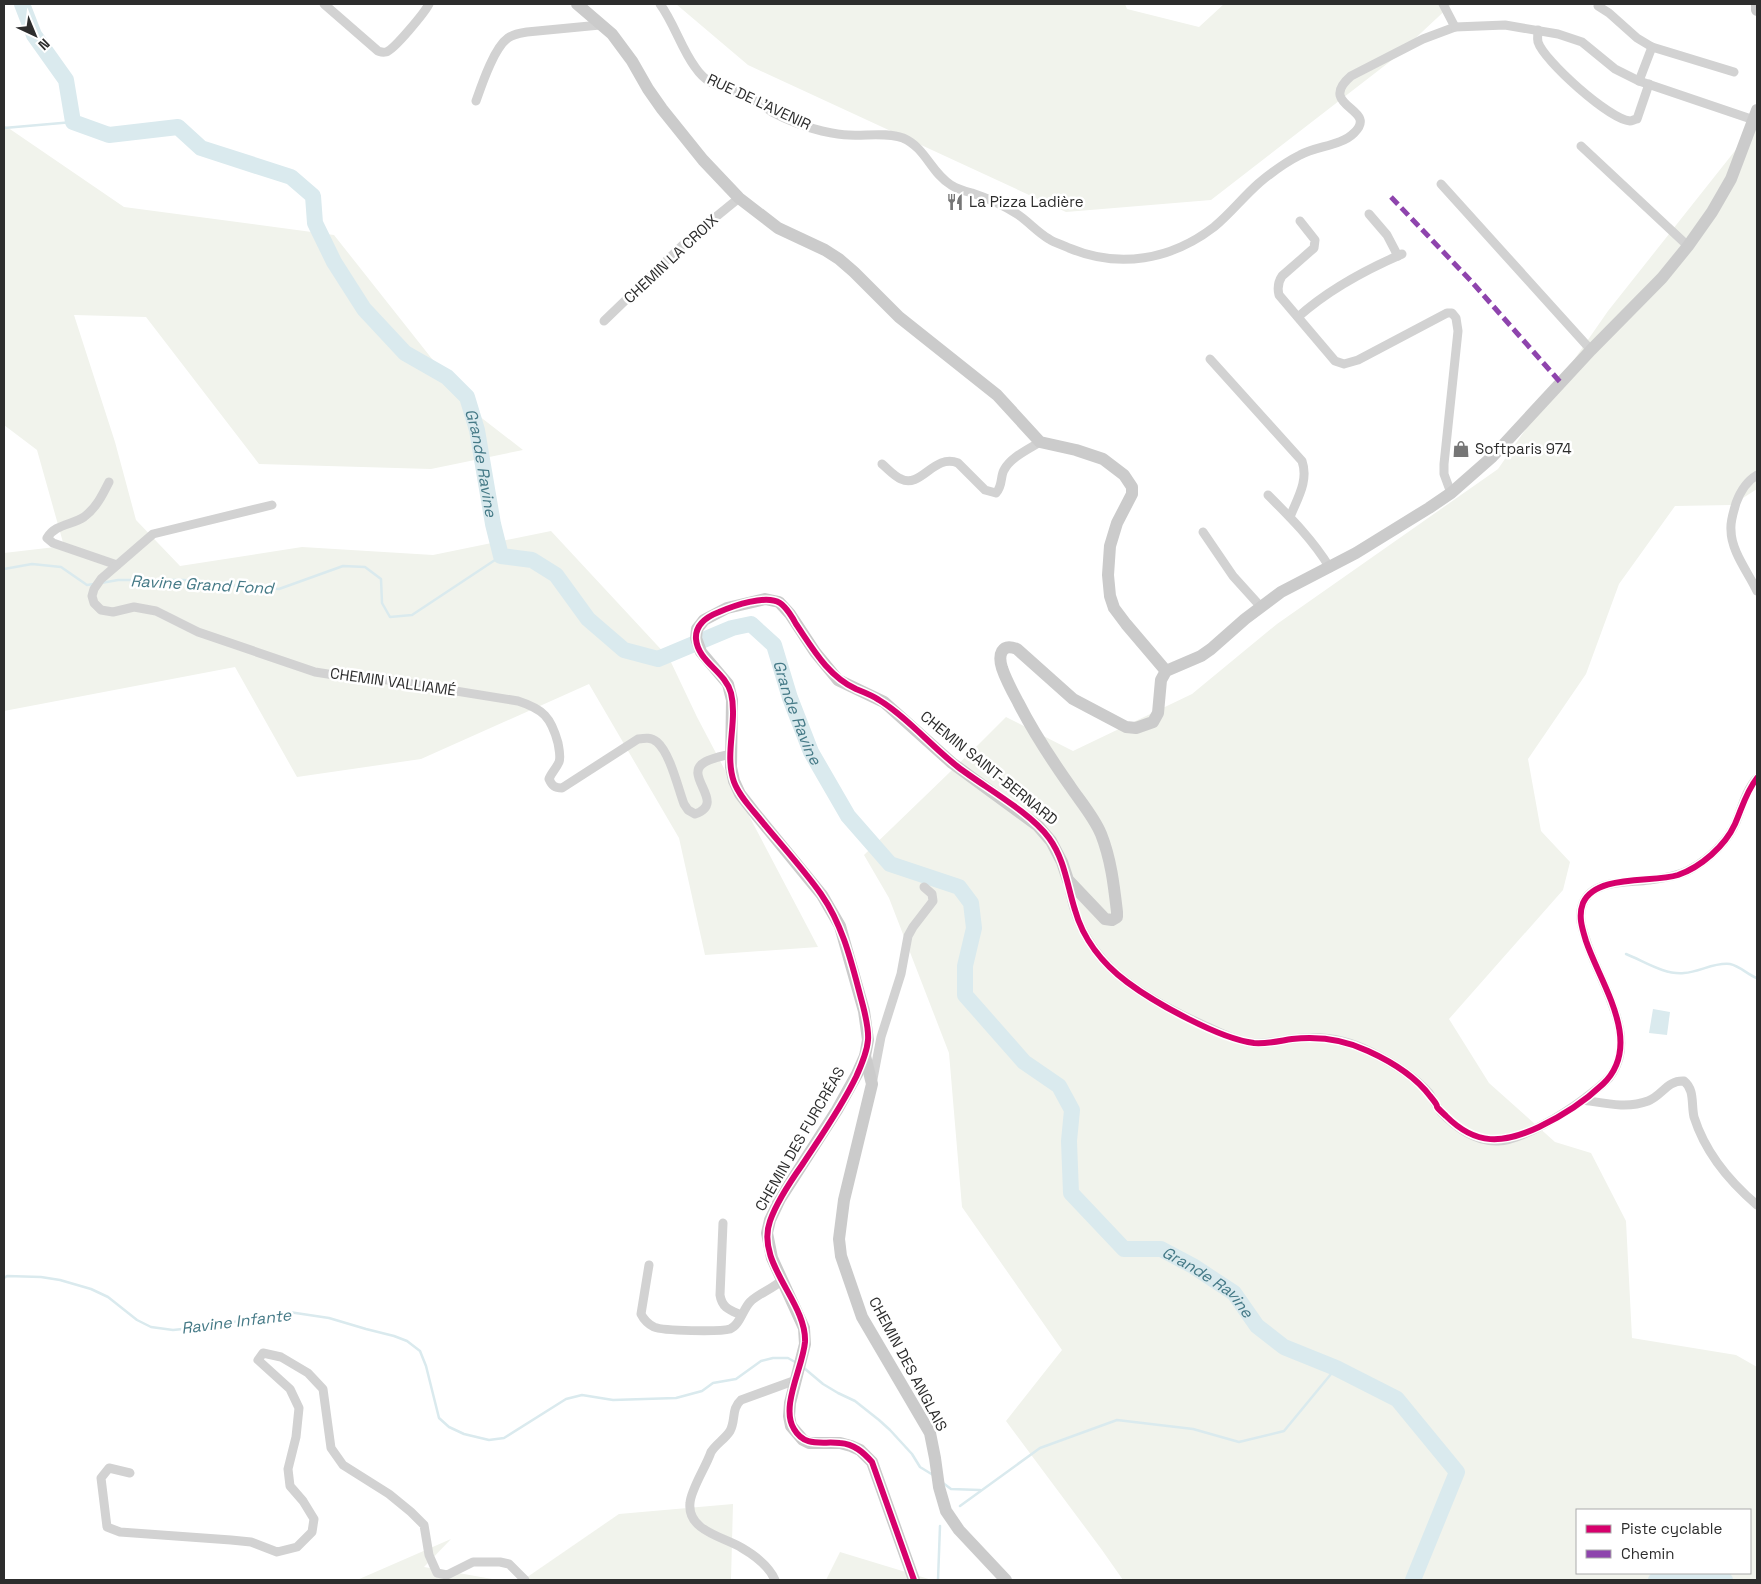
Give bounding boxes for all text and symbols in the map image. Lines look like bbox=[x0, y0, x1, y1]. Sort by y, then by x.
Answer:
north arrow bbox=[10, 10, 60, 60]
text: N bbox=[34, 35, 54, 54]
street label: RUE DE L'AVENIR bbox=[704, 69, 814, 134]
restaurant icon: La Pizza Ladière bbox=[945, 192, 965, 212]
place label: La Pizza Ladière bbox=[969, 192, 1084, 211]
street label: CHEMIN LA CROIX bbox=[620, 210, 722, 307]
water label: Grande Ravine bbox=[460, 406, 502, 519]
shop icon: Softparis 974 bbox=[1451, 439, 1471, 459]
place label: Softparis 974 bbox=[1475, 439, 1572, 458]
water label: Ravine Grand Fond bbox=[130, 570, 276, 599]
water label: Grande Ravine bbox=[768, 658, 826, 769]
street label: CHEMIN VALLIAMÉ bbox=[329, 663, 457, 700]
street label: CHEMIN SAINT-BERNARD bbox=[917, 706, 1062, 829]
street label: CHEMIN DES FURCRÉAS bbox=[750, 1063, 849, 1214]
water label: Grande Ravine bbox=[1158, 1242, 1258, 1322]
street label: CHEMIN DES ANGLAIS bbox=[865, 1293, 952, 1434]
water label: Ravine Infante bbox=[180, 1304, 293, 1339]
legend bbox=[1576, 1509, 1751, 1574]
text: Piste cyclable bbox=[1621, 1519, 1723, 1538]
text: Chemin bbox=[1621, 1544, 1674, 1563]

